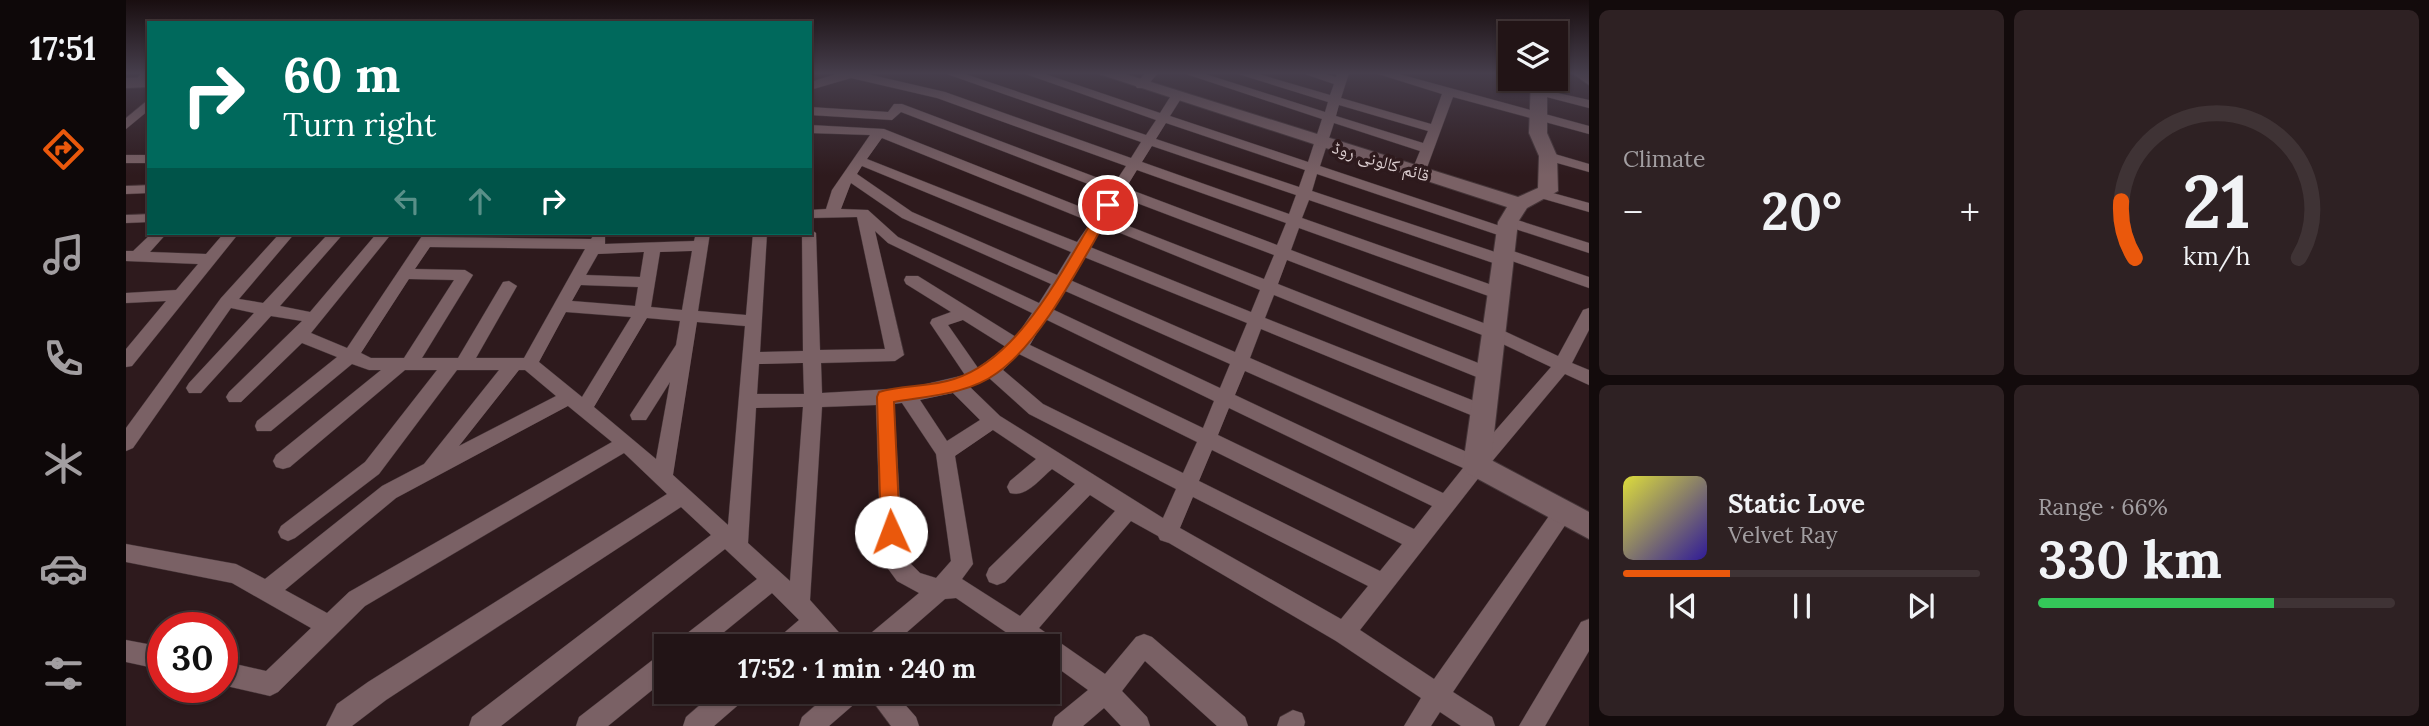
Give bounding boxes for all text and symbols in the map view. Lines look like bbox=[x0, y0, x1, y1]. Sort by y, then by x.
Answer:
map controls bbox=[1498, 21, 1568, 91]
button: layers bbox=[1498, 21, 1568, 91]
text: 17:51 bbox=[30, 28, 96, 69]
text: 60 m bbox=[283, 43, 400, 105]
icon: right bbox=[168, 49, 259, 140]
text: Turn right bbox=[283, 104, 436, 145]
icon: directions bbox=[39, 125, 88, 174]
street label: قائم کالونی روڈ bbox=[1329, 135, 1432, 188]
text: Climate bbox=[1623, 144, 1705, 173]
text: 21 bbox=[2182, 156, 2251, 249]
pin bbox=[1078, 175, 1138, 235]
text: 20° bbox=[1761, 178, 1842, 244]
icon: left bbox=[388, 182, 426, 220]
icon: ahead bbox=[461, 182, 499, 220]
icon: right bbox=[534, 182, 572, 220]
icon: arrive bbox=[1089, 186, 1127, 224]
text: − bbox=[1623, 188, 1643, 236]
text: + bbox=[1960, 188, 1980, 236]
icon: music bbox=[39, 230, 88, 279]
text: km/h bbox=[2183, 240, 2250, 272]
icon: phone bbox=[39, 334, 88, 383]
icon: climate bbox=[39, 439, 88, 488]
text: Static Love bbox=[1728, 487, 1865, 520]
text: Range · 66% bbox=[2038, 492, 2168, 521]
position arrow bbox=[854, 495, 928, 569]
text: Velvet Ray bbox=[1728, 520, 1838, 549]
text: 330 km bbox=[2038, 526, 2222, 592]
icon: car bbox=[39, 544, 88, 593]
icon: previous bbox=[1664, 587, 1702, 625]
icon: pause bbox=[1783, 587, 1821, 625]
icon: next bbox=[1902, 587, 1940, 625]
speed limit sign: 30 bbox=[147, 612, 238, 703]
icon: filters bbox=[39, 649, 88, 698]
text: 17:52 · 1 min · 240 m bbox=[738, 652, 976, 685]

